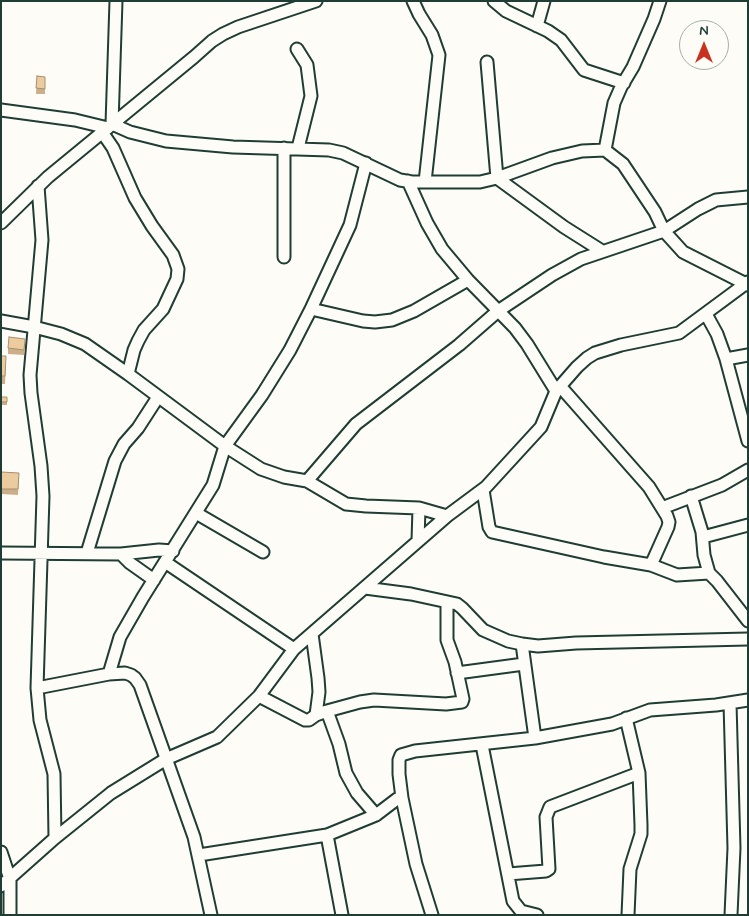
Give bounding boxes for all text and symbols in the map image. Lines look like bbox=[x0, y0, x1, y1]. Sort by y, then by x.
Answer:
north arrow bbox=[679, 20, 729, 70]
text: N bbox=[699, 22, 709, 40]

